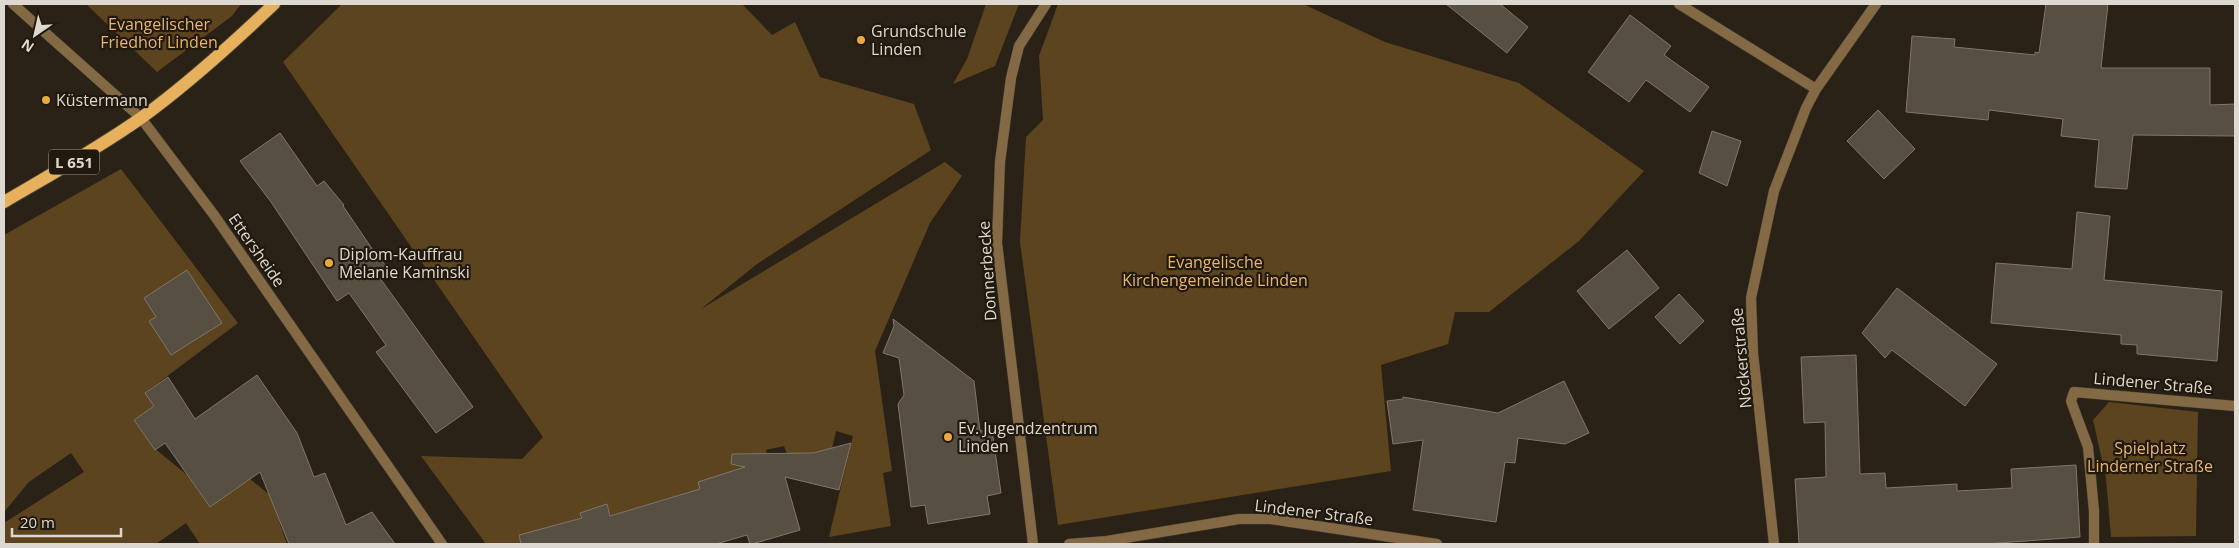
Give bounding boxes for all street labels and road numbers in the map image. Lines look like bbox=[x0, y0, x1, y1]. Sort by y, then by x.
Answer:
road number: L 651 bbox=[49, 150, 99, 174]
street label: Ettersheide bbox=[224, 209, 290, 291]
street label: Donnerbecke bbox=[973, 220, 1001, 322]
street label: Nöckerstraße bbox=[1726, 307, 1756, 409]
street label: Lindener Straße bbox=[2093, 367, 2213, 399]
street label: Lindener Straße bbox=[1253, 494, 1375, 530]

